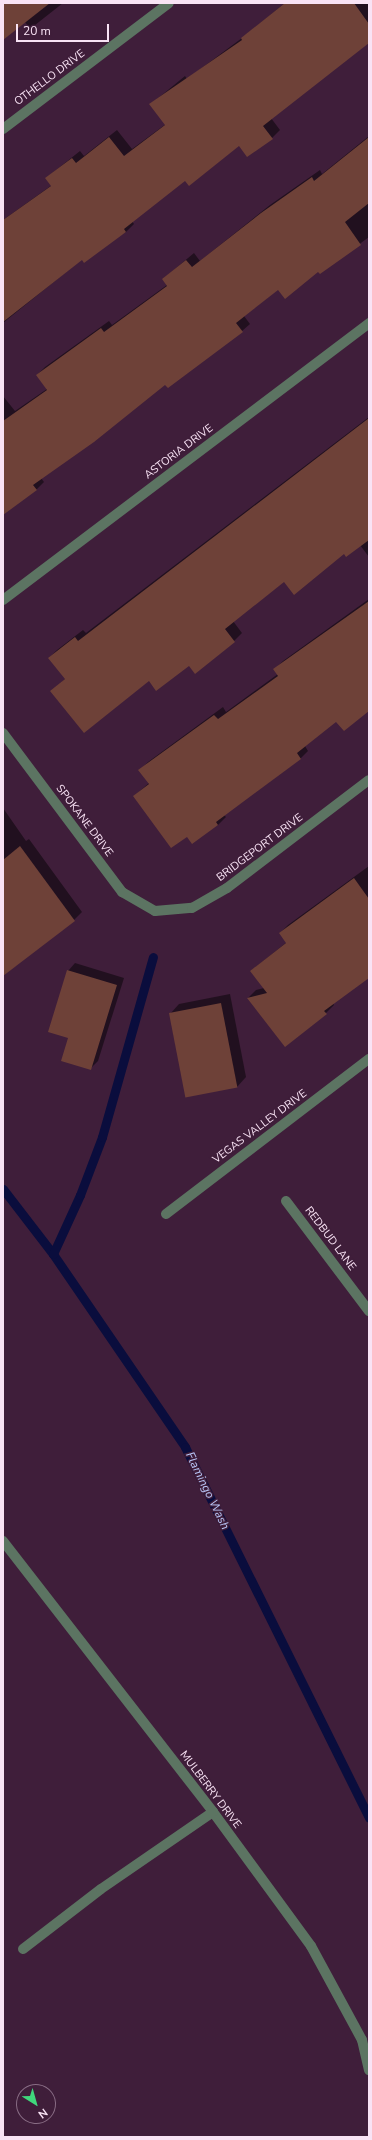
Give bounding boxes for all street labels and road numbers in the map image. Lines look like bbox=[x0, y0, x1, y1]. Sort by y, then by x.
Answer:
street label: OTHELLO DRIVE bbox=[12, 47, 88, 109]
street label: ASTORIA DRIVE bbox=[142, 422, 216, 482]
street label: SPOKANE DRIVE bbox=[53, 783, 115, 859]
street label: BRIDGEPORT DRIVE bbox=[214, 811, 306, 885]
street label: VEGAS VALLEY DRIVE bbox=[210, 1087, 310, 1167]
street label: REDBUD LANE bbox=[302, 1204, 358, 1274]
street label: MULBERRY DRIVE bbox=[177, 1749, 243, 1831]

